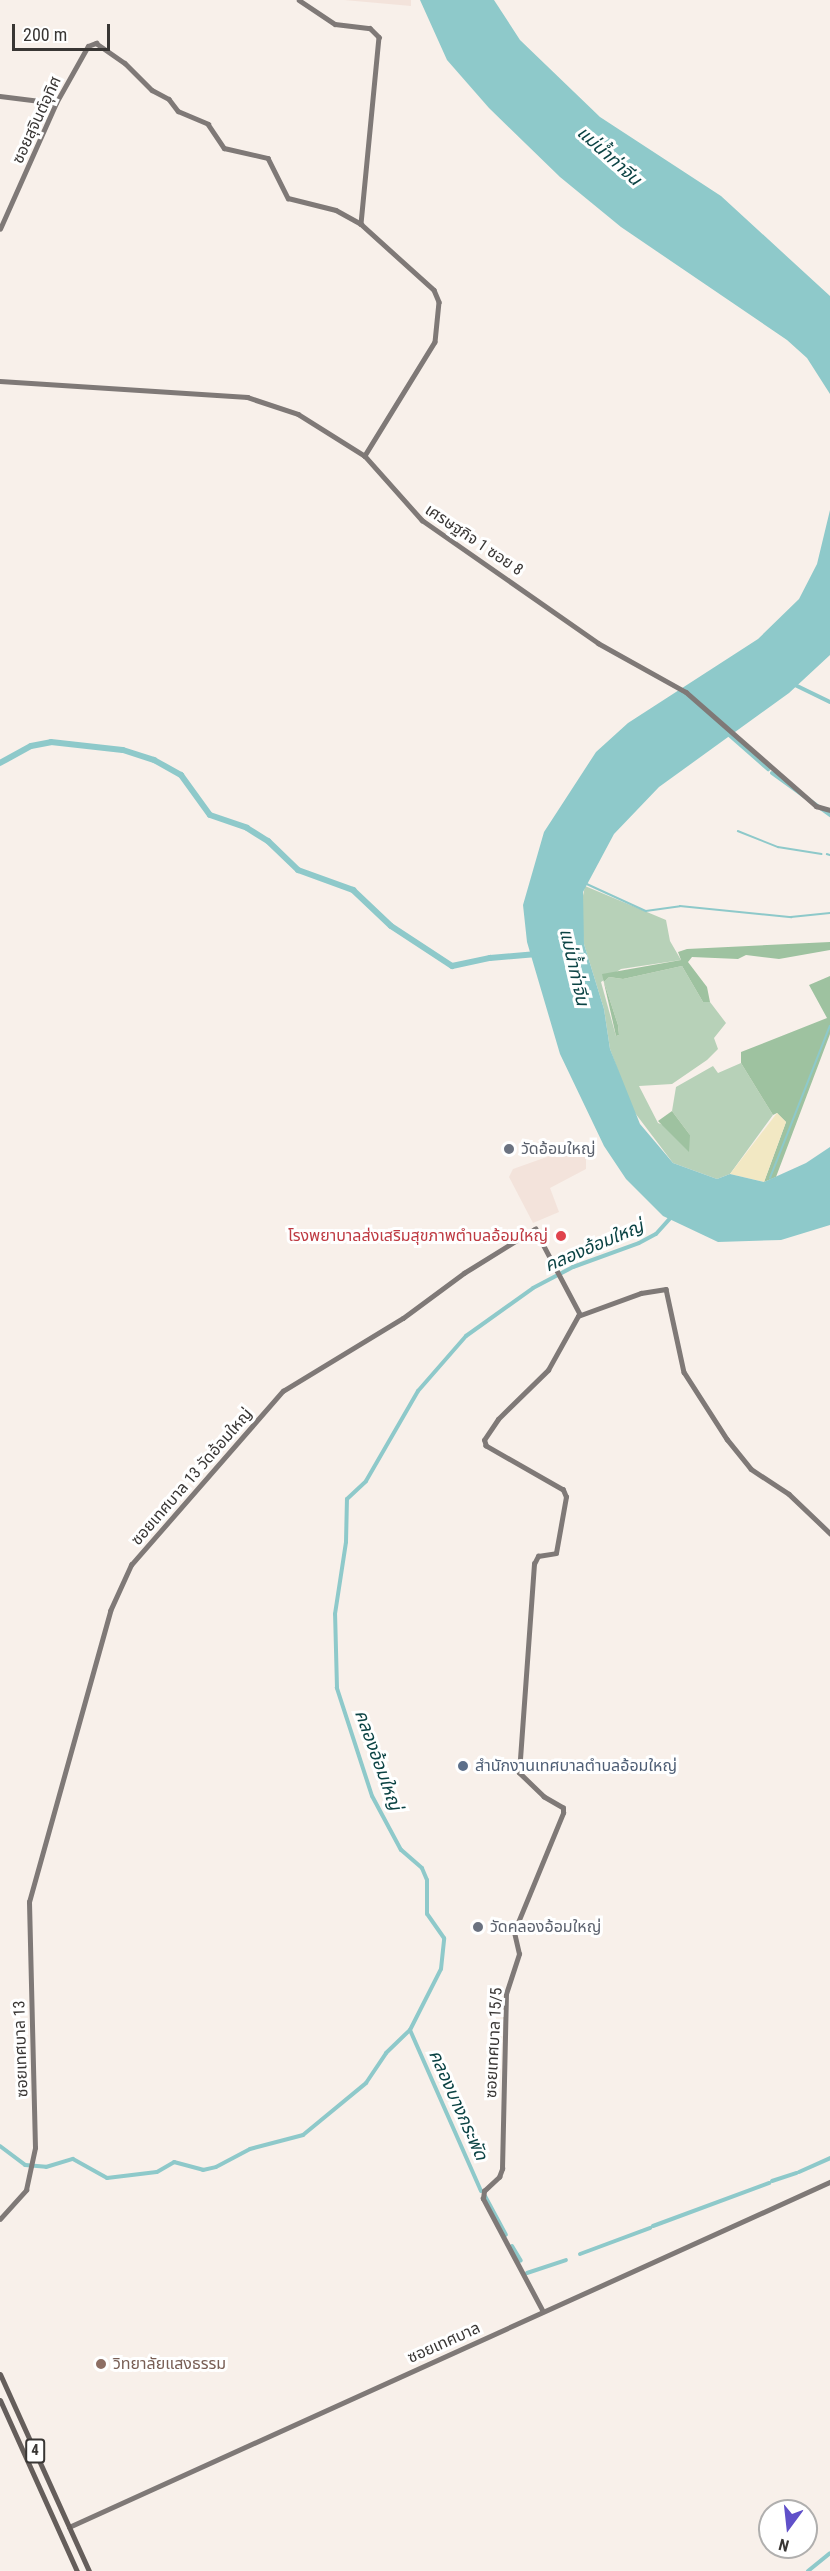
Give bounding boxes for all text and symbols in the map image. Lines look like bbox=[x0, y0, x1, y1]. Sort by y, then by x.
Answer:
scale bar bbox=[15, 12, 112, 50]
text: 200 m bbox=[23, 24, 67, 45]
street label: ซอยสุจินต์อุทิศ bbox=[8, 73, 66, 167]
water label: แม่น้ำท่าจีน bbox=[573, 122, 645, 190]
street label: เศรษฐกิจ 1 ซอย 8 bbox=[421, 500, 527, 580]
water label: แม่น้ำท่าจีน bbox=[555, 926, 593, 1008]
place label: วัดอ้อมใหญ่ bbox=[521, 1139, 595, 1159]
marker: วัดอ้อมใหญ่ bbox=[502, 1142, 516, 1156]
water label: คลองอ้อมใหญ่ bbox=[541, 1216, 647, 1276]
place label: โรงพยาบาลส่งเสริมสุขภาพตำบลอ้อมใหญ่ bbox=[288, 1226, 548, 1246]
marker: โรงพยาบาลส่งเสริมสุขภาพตำบลอ้อมใหญ่ bbox=[552, 1227, 570, 1245]
street label: ซอยเทศบาล 13 วัดอ้อมใหญ่ bbox=[127, 1405, 257, 1549]
water label: คลองอ้อมใหญ่ bbox=[350, 1707, 406, 1813]
place label: สำนักงานเทศบาลตำบลอ้อมใหญ่ bbox=[475, 1756, 677, 1776]
marker: สำนักงานเทศบาลตำบลอ้อมใหญ่ bbox=[456, 1759, 470, 1773]
place label: วัดคลองอ้อมใหญ่ bbox=[490, 1917, 601, 1937]
marker: วัดคลองอ้อมใหญ่ bbox=[471, 1920, 485, 1934]
street label: ซอยเทศบาล 15/5 bbox=[482, 1987, 506, 2099]
street label: ซอยเทศบาล 13 bbox=[10, 2000, 32, 2098]
water label: คลองบางกระพัด bbox=[424, 2047, 492, 2163]
street label: ซอยเทศบาล bbox=[405, 2318, 483, 2368]
place label: วิทยาลัยแสงธรรม bbox=[113, 2354, 226, 2374]
marker: วิทยาลัยแสงธรรม bbox=[94, 2357, 108, 2371]
road number: 4 bbox=[24, 2439, 46, 2463]
north arrow bbox=[758, 2499, 818, 2559]
text: N bbox=[777, 2534, 791, 2555]

